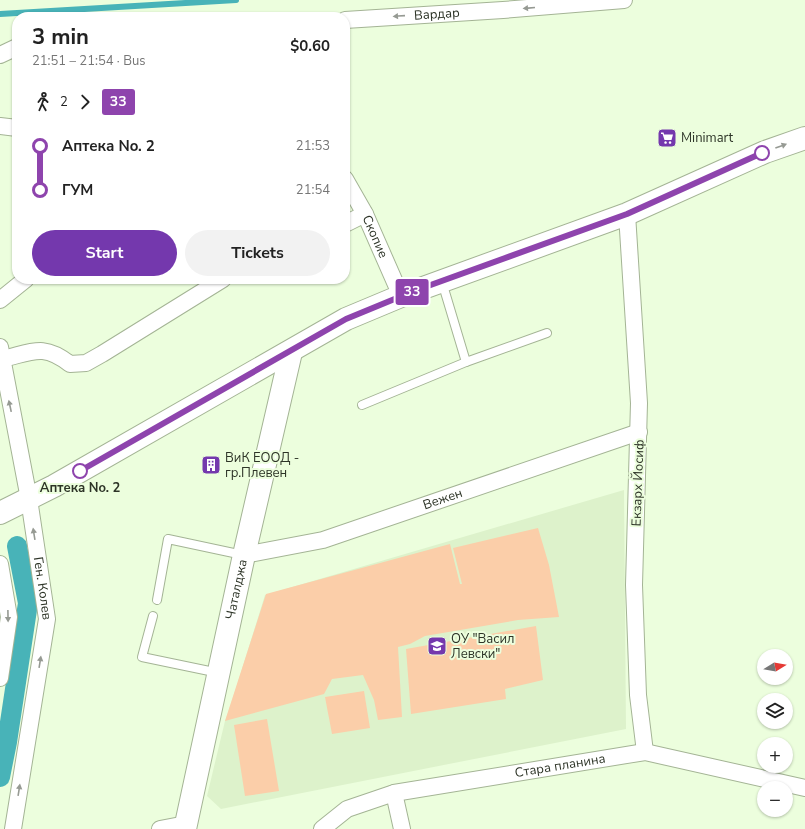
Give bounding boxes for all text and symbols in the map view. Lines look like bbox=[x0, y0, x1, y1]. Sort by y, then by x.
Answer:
street label: Вардар bbox=[413, 4, 461, 25]
one-way arrow bbox=[523, 4, 535, 11]
one-way arrow bbox=[393, 12, 405, 19]
text: 3 min bbox=[32, 22, 89, 52]
text: $0.60 bbox=[290, 36, 330, 56]
text: 21:51 – 21:54 · Bus bbox=[32, 52, 146, 70]
icon: walk bbox=[32, 91, 54, 113]
icon: forward bbox=[74, 91, 96, 113]
text: 33 bbox=[110, 92, 127, 111]
text: 2 bbox=[60, 93, 68, 111]
supermarket icon: Minimart bbox=[656, 127, 678, 149]
place label: Minimart bbox=[681, 129, 734, 147]
text: Аптека No. 2 bbox=[62, 136, 155, 156]
text: 21:53 bbox=[296, 137, 330, 155]
one-way arrow bbox=[776, 143, 788, 149]
unlabelled marker bbox=[754, 145, 770, 161]
text: ГУМ bbox=[62, 180, 93, 200]
text: 21:54 bbox=[296, 181, 330, 199]
street label: Скопие bbox=[358, 212, 392, 261]
button: Start bbox=[32, 230, 177, 276]
button: Tickets bbox=[185, 230, 330, 276]
line badge: 33 bbox=[394, 279, 430, 305]
text: 33 bbox=[404, 282, 420, 301]
one-way arrow bbox=[7, 400, 13, 412]
street label: Екзарх Йосиф bbox=[626, 439, 649, 527]
place label: ВиК ЕООД - гр.Плевен bbox=[225, 449, 299, 482]
building icon: ВиК ЕООД - гр.Плевен bbox=[200, 454, 222, 476]
marker: Аптека No. 2 bbox=[72, 463, 88, 479]
place label: Аптека No. 2 bbox=[40, 479, 120, 497]
street label: Вежен bbox=[421, 484, 465, 514]
one-way arrow bbox=[31, 528, 37, 540]
street label: Ген. Колев bbox=[29, 555, 56, 621]
street label: Чаталджа bbox=[221, 558, 252, 621]
one-way arrow bbox=[5, 610, 11, 623]
place label: ОУ "Васил Левски" bbox=[451, 630, 515, 663]
school or university icon: ОУ "Васил Левски" bbox=[426, 635, 448, 657]
north arrow bbox=[757, 649, 793, 685]
map controls bbox=[757, 649, 793, 817]
one-way arrow bbox=[37, 656, 43, 668]
button: layers bbox=[757, 693, 793, 729]
button: + bbox=[757, 737, 793, 773]
street label: Стара планина bbox=[513, 750, 607, 782]
button: − bbox=[757, 781, 793, 817]
one-way arrow bbox=[16, 784, 22, 797]

